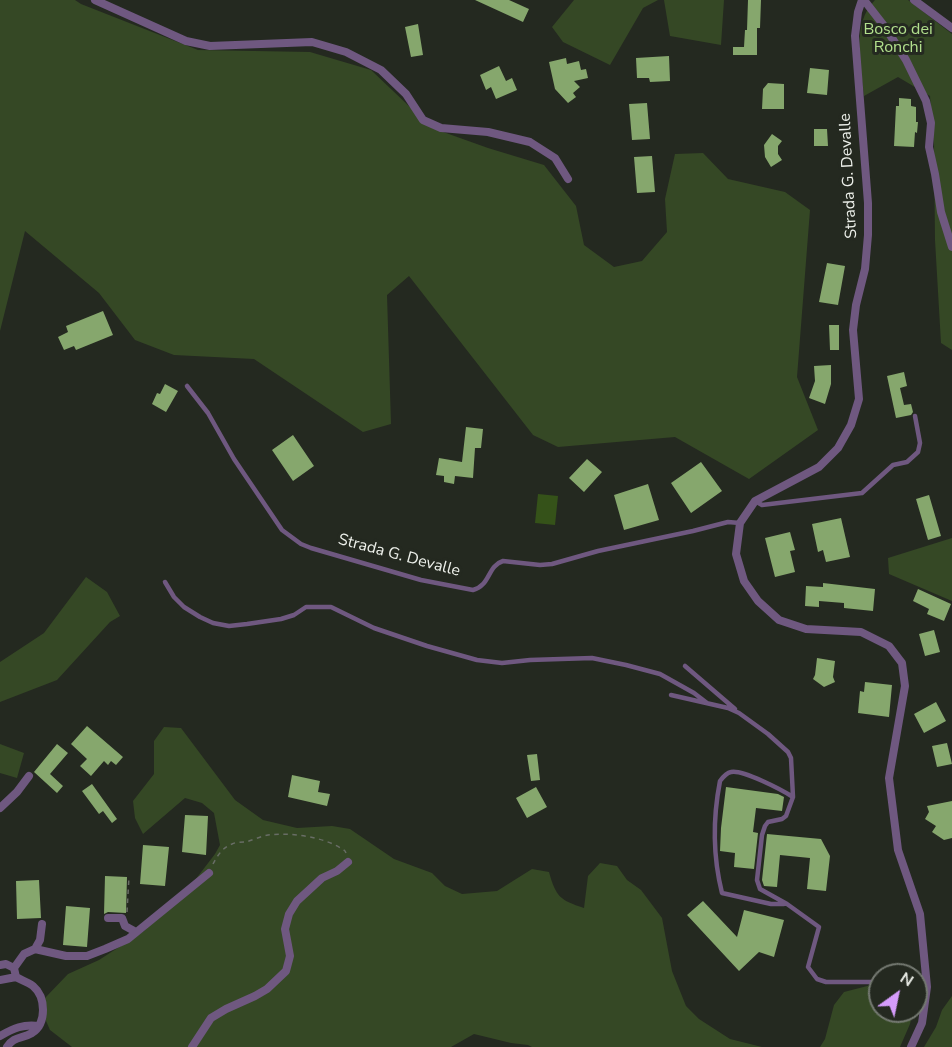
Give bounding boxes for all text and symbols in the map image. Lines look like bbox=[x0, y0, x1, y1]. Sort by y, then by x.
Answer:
park label: Bosco dei Ronchi bbox=[863, 20, 933, 58]
street label: Strada G. Devalle bbox=[836, 113, 862, 239]
street label: Strada G. Devalle bbox=[336, 530, 462, 582]
north arrow bbox=[868, 963, 928, 1023]
text: N bbox=[896, 967, 918, 992]

